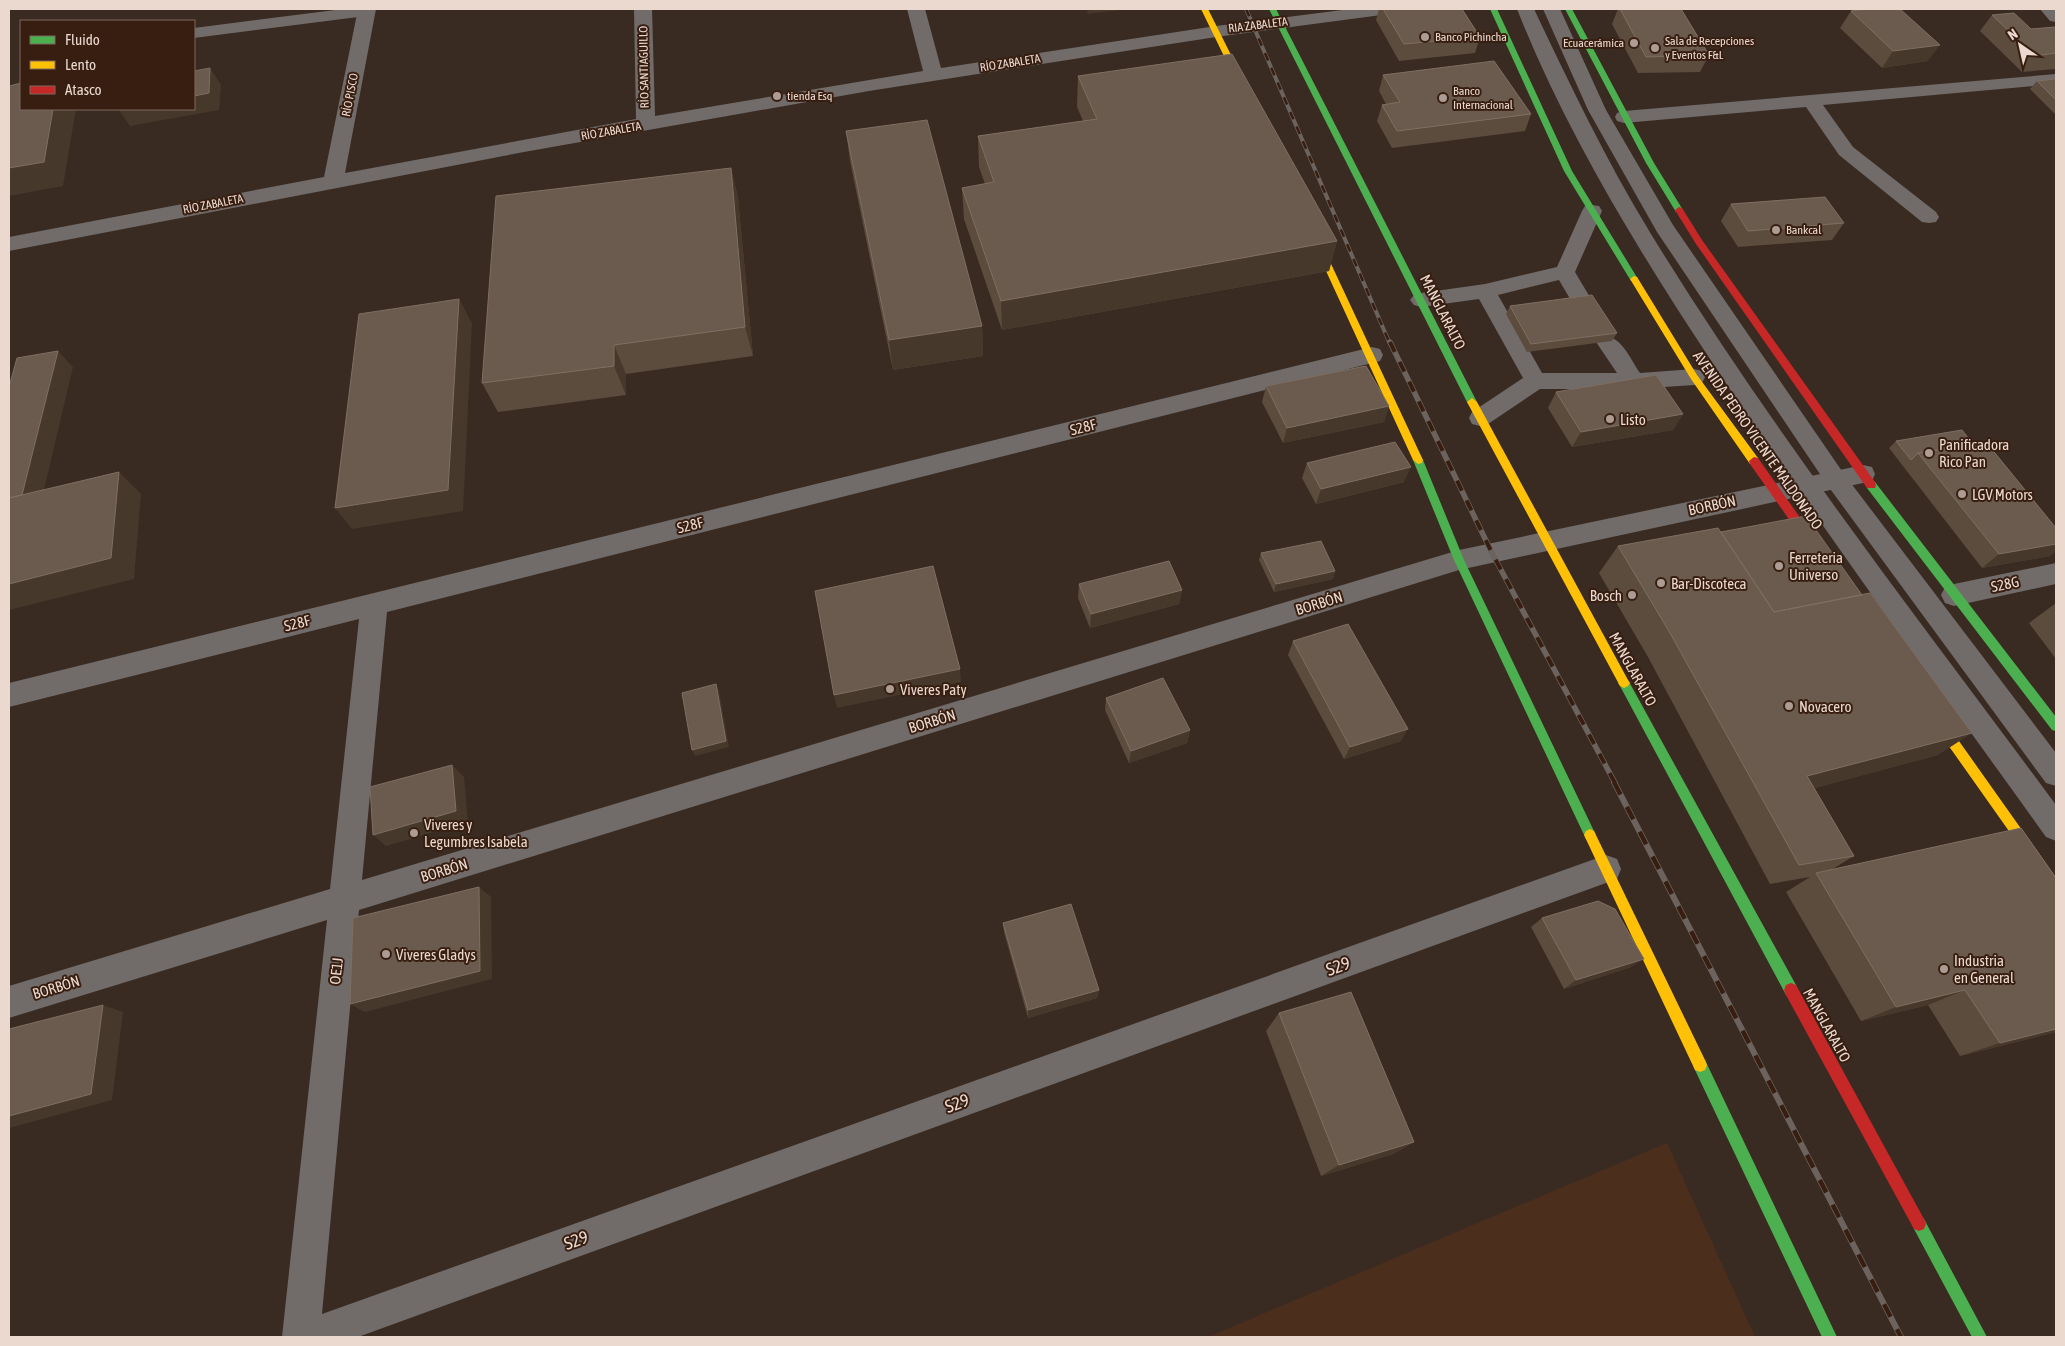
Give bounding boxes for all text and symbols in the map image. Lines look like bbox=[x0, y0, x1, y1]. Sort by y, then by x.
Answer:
street label: RIA ZABALETA bbox=[1227, 14, 1289, 36]
legend bbox=[20, 20, 195, 110]
north arrow bbox=[1995, 20, 2045, 70]
text: N bbox=[2005, 25, 2021, 43]
street label: RÍO SANTIAGUILLO bbox=[636, 26, 652, 108]
place label: Banco Pichincha bbox=[1435, 30, 1507, 44]
text: Fluido bbox=[65, 31, 100, 48]
marker: Banco Pichincha bbox=[1419, 31, 1431, 43]
place label: Sala de Recepciones y Eventos F&L bbox=[1665, 34, 1754, 62]
place label: Ecuacerámica bbox=[1563, 36, 1624, 50]
marker: Ecuacerámica bbox=[1628, 37, 1640, 49]
marker: Sala de Recepciones y Eventos F&L bbox=[1649, 42, 1661, 54]
street label: RÍO ZABALETA bbox=[979, 51, 1041, 75]
text: Lento bbox=[65, 56, 96, 73]
street label: RÍO PISCO bbox=[339, 72, 361, 118]
text: Atasco bbox=[65, 81, 102, 98]
place label: Banco Internacional bbox=[1453, 84, 1514, 112]
place label: tienda Esq bbox=[787, 89, 832, 103]
marker: tienda Esq bbox=[771, 90, 783, 102]
marker: Banco Internacional bbox=[1437, 92, 1449, 104]
street label: RÍO ZABALETA bbox=[580, 119, 642, 143]
street label: RÍO ZABALETA bbox=[182, 191, 244, 217]
place label: Bankcal bbox=[1786, 223, 1822, 237]
marker: Bankcal bbox=[1770, 224, 1782, 236]
street label: MANGLARALTO bbox=[1417, 272, 1469, 352]
street label: AVENIDA PEDRO VICENTE MALDONADO bbox=[1690, 348, 1826, 533]
place label: Listo bbox=[1620, 411, 1646, 428]
marker: Listo bbox=[1604, 413, 1616, 425]
street label: S28F bbox=[1068, 416, 1098, 438]
place label: Panificadora Rico Pan bbox=[1939, 436, 2009, 470]
marker: Panificadora Rico Pan bbox=[1923, 447, 1935, 459]
place label: LGV Motors bbox=[1972, 486, 2033, 503]
marker: LGV Motors bbox=[1956, 488, 1968, 500]
street label: BORBÓN bbox=[1687, 492, 1737, 518]
street label: S28F bbox=[675, 514, 705, 536]
place label: Ferreteria Universo bbox=[1789, 549, 1843, 583]
marker: Ferreteria Universo bbox=[1773, 560, 1785, 572]
street label: S28G bbox=[1989, 573, 2021, 595]
place label: Bar-Discoteca bbox=[1671, 575, 1746, 592]
marker: Bar-Discoteca bbox=[1655, 577, 1667, 589]
place label: Bosch bbox=[1590, 587, 1622, 604]
street label: BORBÓN bbox=[1294, 588, 1344, 618]
marker: Bosch bbox=[1626, 589, 1638, 601]
street label: S28F bbox=[282, 612, 312, 634]
street label: MANGLARALTO bbox=[1606, 629, 1660, 709]
place label: Viveres Paty bbox=[900, 681, 967, 698]
marker: Viveres Paty bbox=[884, 683, 896, 695]
place label: Novacero bbox=[1799, 698, 1852, 715]
marker: Novacero bbox=[1783, 700, 1795, 712]
street label: BORBÓN bbox=[907, 706, 957, 736]
place label: Viveres y Legumbres Isabela bbox=[424, 816, 528, 850]
marker: Viveres y Legumbres Isabela bbox=[408, 827, 420, 839]
street label: BORBÓN bbox=[419, 855, 469, 885]
place label: Viveres Gladys bbox=[396, 946, 476, 963]
marker: Viveres Gladys bbox=[380, 948, 392, 960]
street label: S29 bbox=[1323, 952, 1353, 980]
place label: Industria en General bbox=[1954, 952, 2014, 986]
street label: OE1J bbox=[326, 957, 346, 985]
marker: Industria en General bbox=[1938, 963, 1950, 975]
street label: BORBÓN bbox=[31, 972, 81, 1002]
street label: MANGLARALTO bbox=[1800, 985, 1854, 1065]
street label: S29 bbox=[942, 1089, 972, 1117]
street label: S29 bbox=[561, 1226, 591, 1254]

